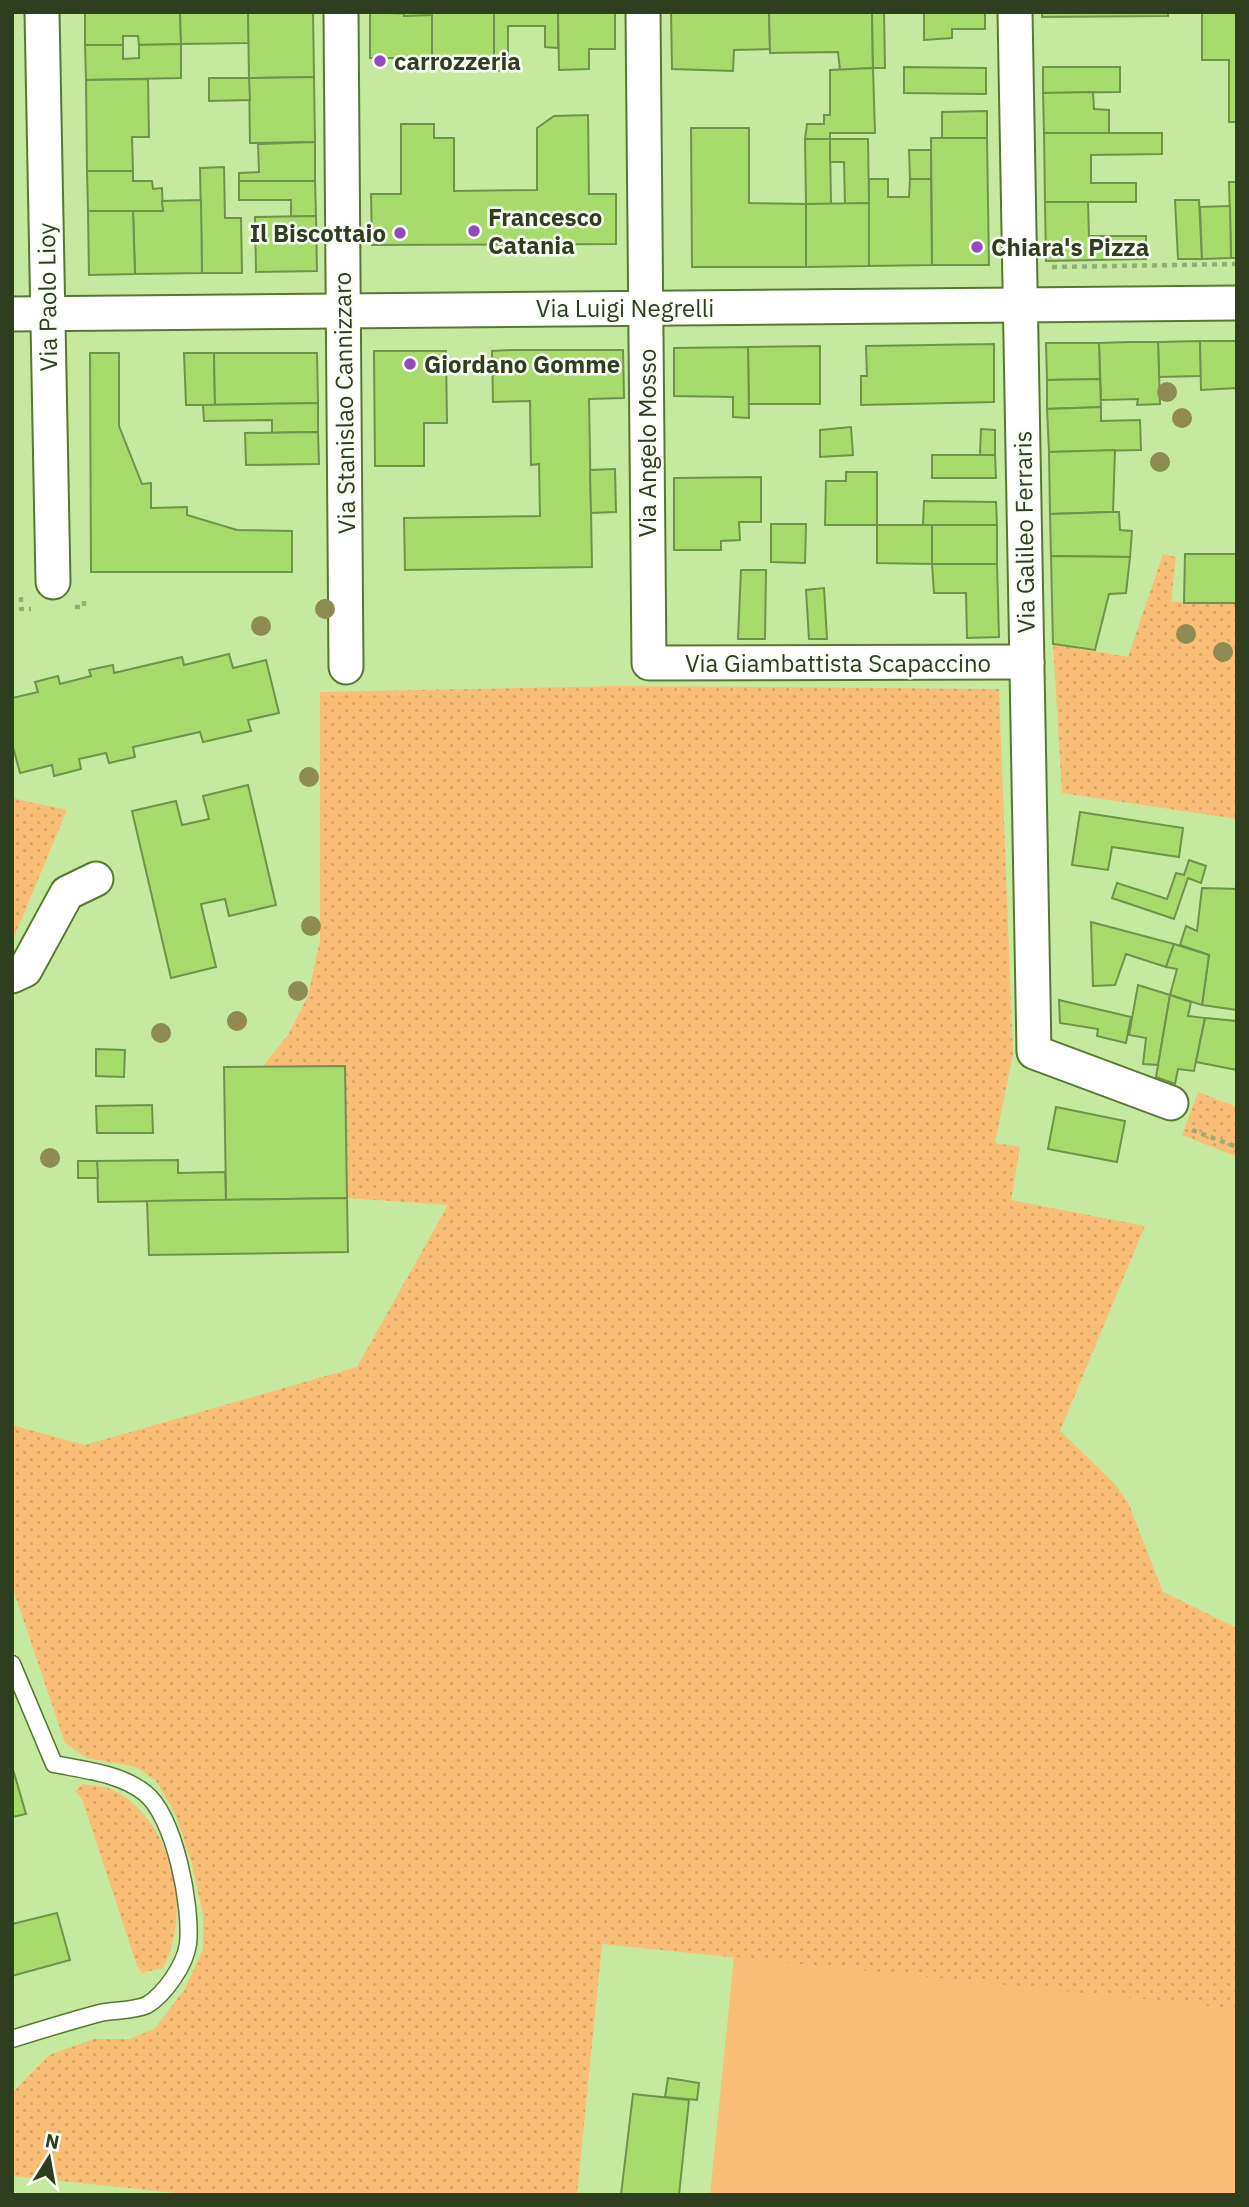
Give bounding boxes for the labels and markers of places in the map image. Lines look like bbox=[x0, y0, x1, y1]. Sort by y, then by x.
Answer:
place label: carrozzeria bbox=[394, 45, 521, 77]
marker: carrozzeria bbox=[372, 53, 388, 69]
place label: Francesco Catania bbox=[488, 201, 602, 261]
place label: Il Biscottaio bbox=[250, 217, 386, 249]
marker: Francesco Catania bbox=[466, 223, 482, 239]
marker: Il Biscottaio bbox=[392, 225, 408, 241]
place label: Chiara's Pizza bbox=[991, 231, 1149, 263]
marker: Chiara's Pizza bbox=[969, 239, 985, 255]
place label: Giordano Gomme bbox=[424, 348, 620, 380]
marker: Giordano Gomme bbox=[402, 356, 418, 372]

